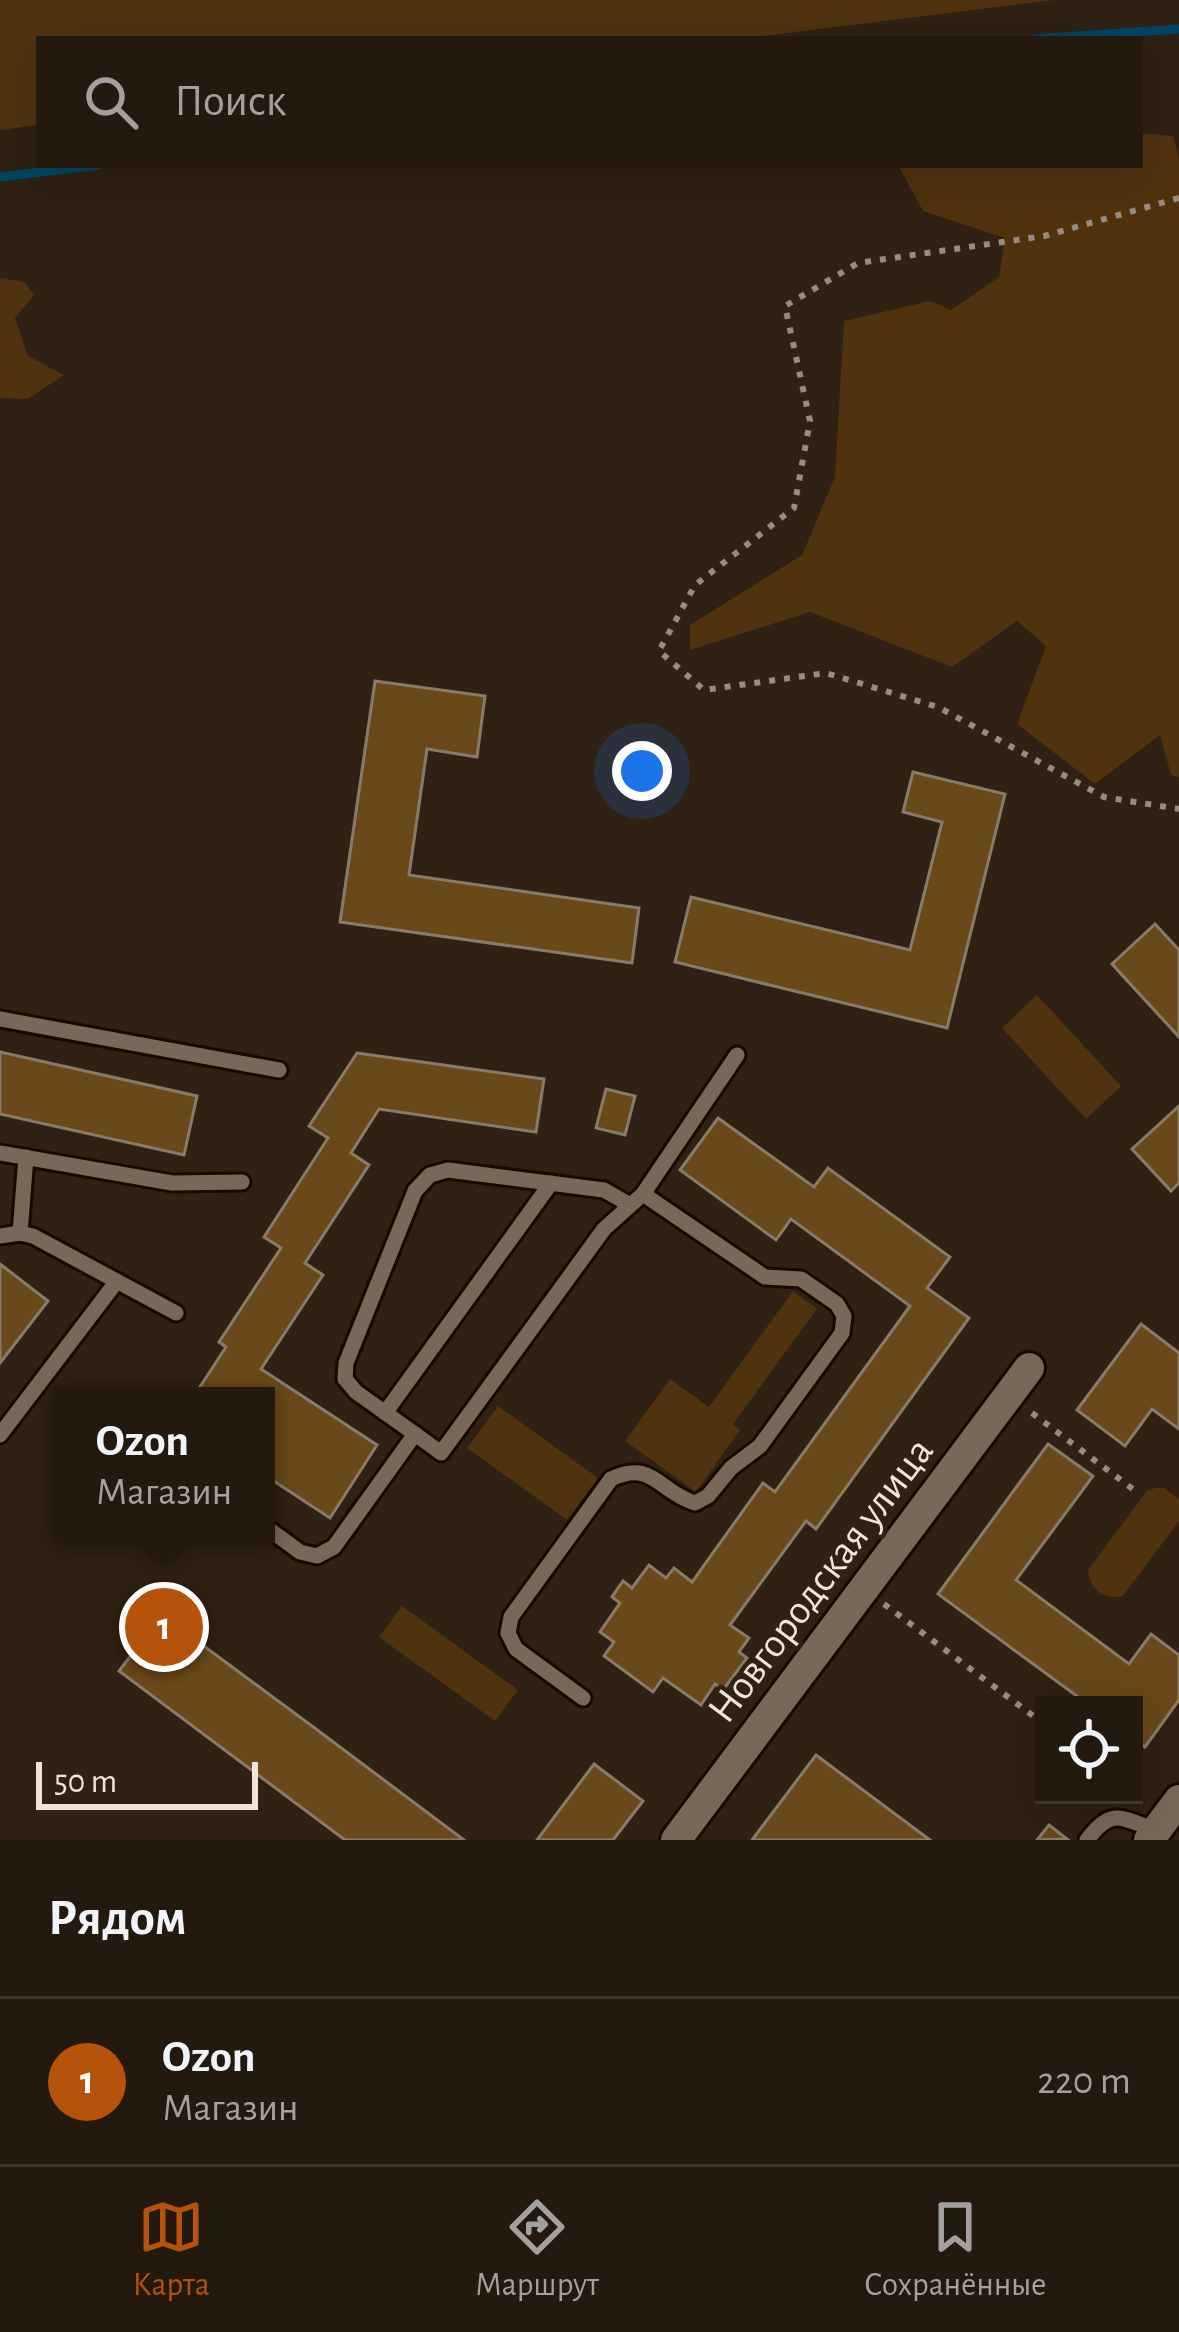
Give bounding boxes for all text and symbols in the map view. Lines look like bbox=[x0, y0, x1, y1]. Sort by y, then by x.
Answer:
search box bbox=[36, 36, 1143, 168]
icon: search bbox=[78, 69, 144, 135]
text: Поиск bbox=[174, 79, 286, 124]
your location bbox=[612, 741, 672, 801]
popup bbox=[53, 1387, 275, 1543]
text: Ozon bbox=[96, 1419, 189, 1464]
street label: Новгородская улица bbox=[700, 1430, 941, 1730]
text: Магазин bbox=[96, 1473, 232, 1512]
pin: 1 bbox=[125, 1582, 203, 1672]
map controls bbox=[1035, 1696, 1143, 1804]
button: locate bbox=[1035, 1696, 1143, 1804]
scale bar bbox=[36, 1756, 258, 1809]
text: 50 m bbox=[54, 1766, 117, 1799]
text: Рядом bbox=[48, 1893, 187, 1944]
text: Ozon bbox=[162, 2035, 255, 2080]
text: 1 bbox=[80, 2062, 94, 2101]
text: 220 m bbox=[1037, 2062, 1131, 2101]
text: Магазин bbox=[162, 2089, 299, 2128]
tab: Карта bbox=[133, 2194, 210, 2306]
tab: Маршрут bbox=[475, 2194, 599, 2306]
tab: Сохранённые bbox=[864, 2194, 1046, 2306]

